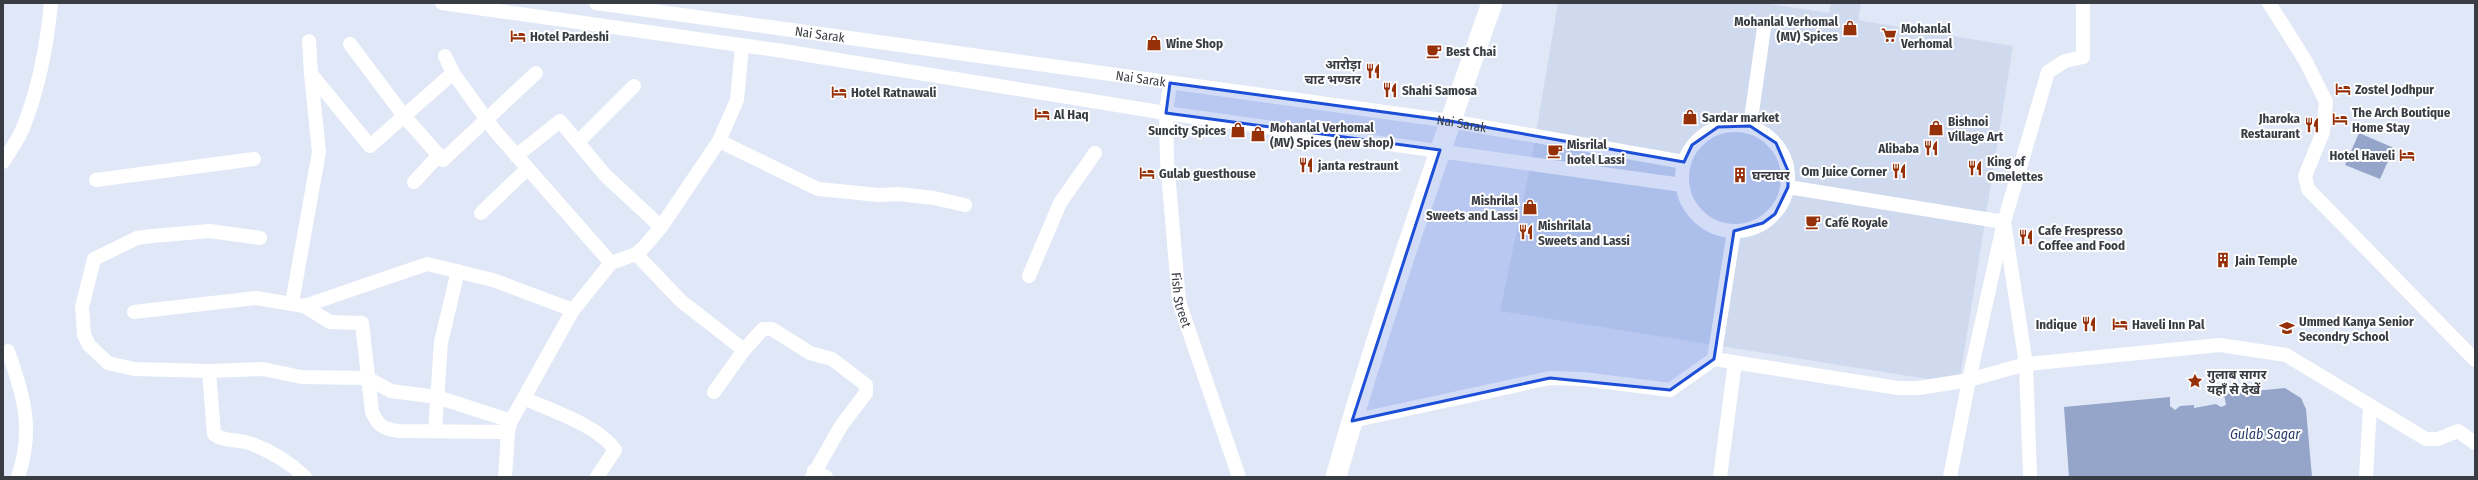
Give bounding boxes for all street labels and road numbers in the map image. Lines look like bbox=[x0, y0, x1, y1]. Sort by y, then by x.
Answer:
street label: Nai Sarak bbox=[794, 24, 847, 45]
street label: Nai Sarak bbox=[1115, 68, 1167, 90]
street label: Nai Sarak bbox=[1436, 112, 1488, 135]
street label: Fish Street bbox=[1169, 272, 1194, 330]

